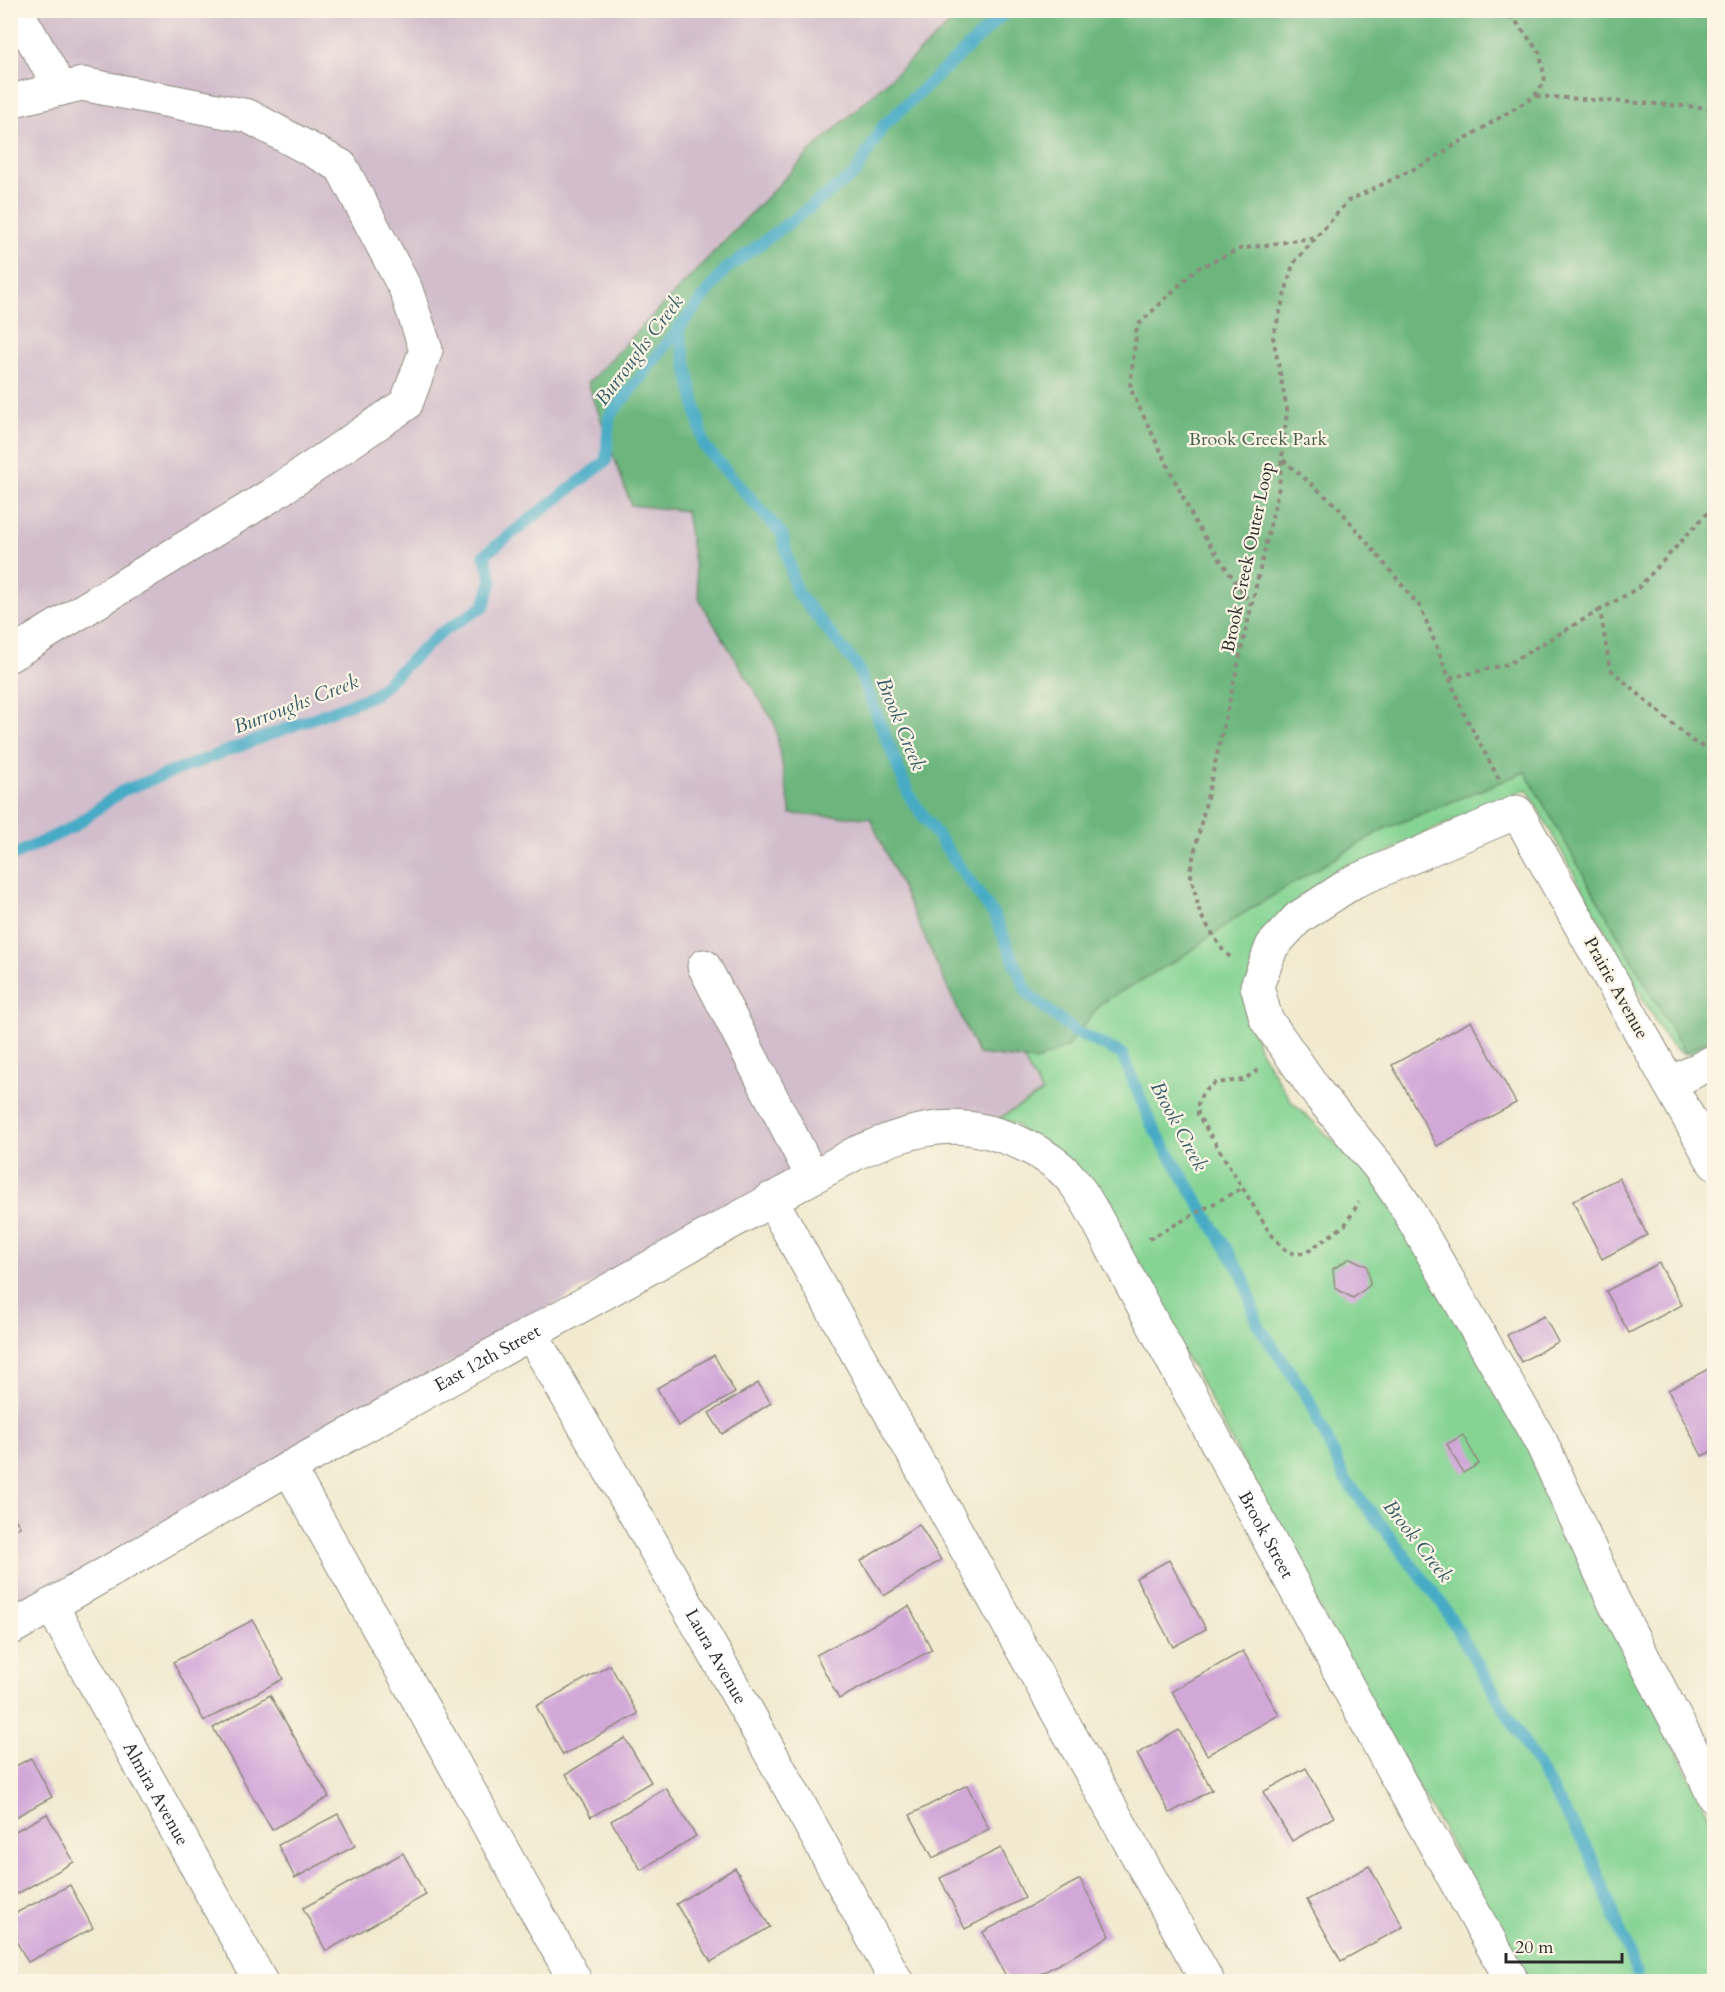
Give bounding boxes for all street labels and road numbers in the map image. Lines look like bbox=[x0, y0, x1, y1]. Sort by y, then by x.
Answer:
street label: Brook Creek Outer Loop bbox=[1216, 459, 1280, 655]
street label: Prairie Avenue bbox=[1578, 932, 1654, 1044]
street label: East 12th Street bbox=[430, 1318, 545, 1397]
street label: Brook Street bbox=[1232, 1486, 1300, 1583]
street label: Laura Avenue bbox=[679, 1604, 753, 1709]
street label: Almira Avenue bbox=[117, 1737, 195, 1850]

